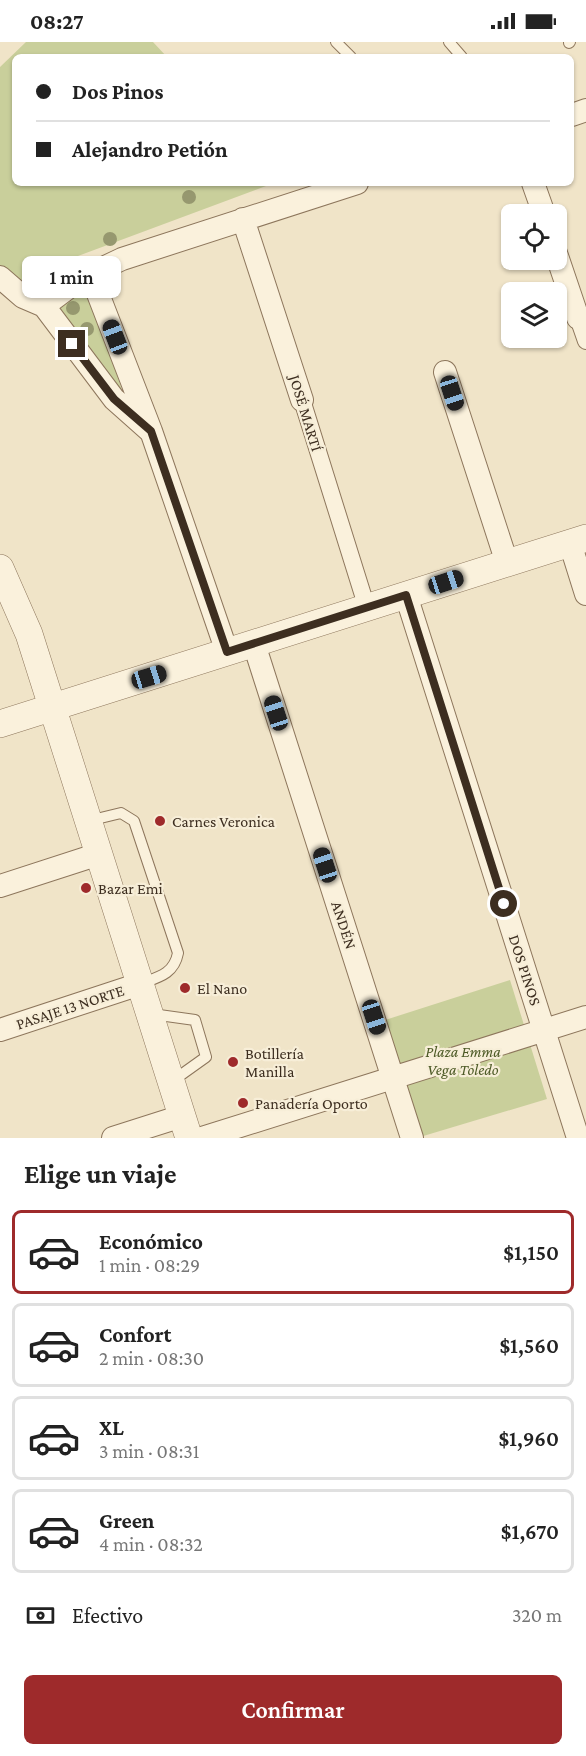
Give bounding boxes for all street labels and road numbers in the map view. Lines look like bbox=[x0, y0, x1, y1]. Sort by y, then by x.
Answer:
street label: JOSÉ MARTÍ bbox=[285, 371, 326, 454]
street label: ANDÉN bbox=[328, 899, 360, 951]
street label: DOS PINOS bbox=[506, 932, 544, 1008]
street label: PASAJE 13 NORTE bbox=[14, 981, 127, 1033]

